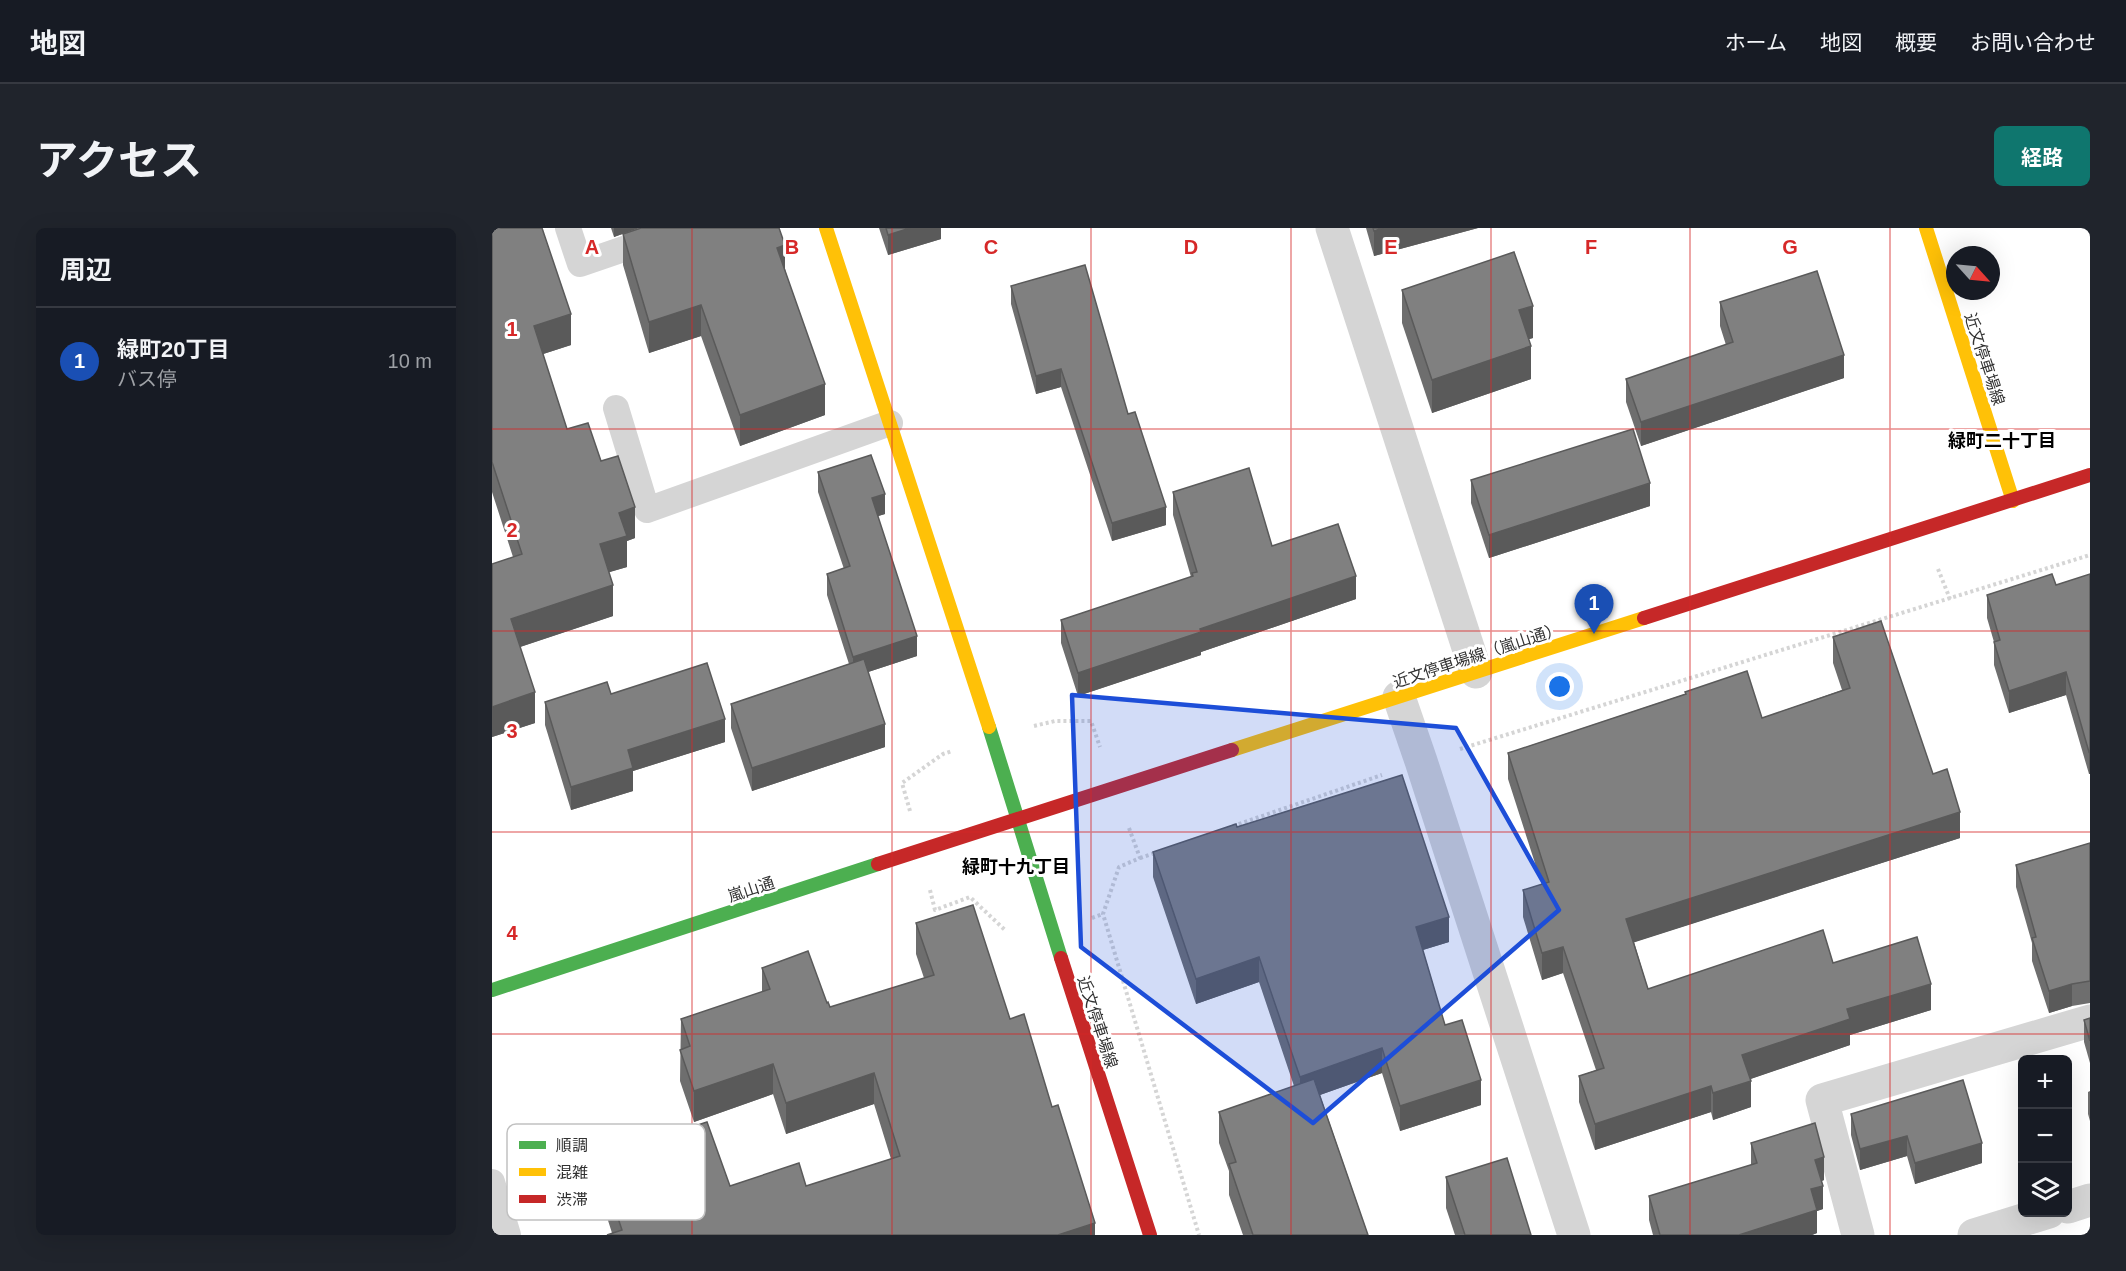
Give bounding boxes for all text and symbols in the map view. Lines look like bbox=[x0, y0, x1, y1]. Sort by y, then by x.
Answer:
text: 地図 bbox=[30, 28, 86, 59]
text: ホーム bbox=[1725, 31, 1787, 54]
text: 地図 bbox=[1820, 31, 1862, 54]
text: 概要 bbox=[1895, 31, 1937, 54]
text: お問い合わせ bbox=[1970, 31, 2096, 54]
button: 経路 bbox=[1994, 126, 2090, 186]
text: アクセス bbox=[36, 137, 202, 184]
text: A bbox=[585, 236, 599, 258]
text: B bbox=[785, 236, 799, 258]
text: C bbox=[984, 236, 998, 258]
text: D bbox=[1184, 236, 1198, 258]
text: E bbox=[1384, 236, 1398, 258]
text: F bbox=[1585, 236, 1597, 258]
text: G bbox=[1782, 236, 1798, 258]
north arrow bbox=[1946, 246, 2000, 300]
text: 周辺 bbox=[60, 255, 112, 285]
street label: 近文停車場線 bbox=[1962, 311, 2007, 407]
text: 1 bbox=[506, 318, 518, 340]
text: 緑町20丁目 bbox=[117, 337, 229, 362]
text: 1 bbox=[74, 350, 85, 372]
text: 10 m bbox=[388, 350, 432, 372]
text: バス停 bbox=[117, 368, 177, 390]
district label: 緑町二十丁目 bbox=[1948, 431, 2056, 451]
text: 2 bbox=[506, 519, 518, 541]
pin: 1 bbox=[1574, 584, 1614, 634]
street label: 近文停車場線（嵐山通） bbox=[1391, 620, 1563, 691]
your location bbox=[1545, 672, 1574, 701]
text: 3 bbox=[506, 720, 518, 742]
district label: 緑町十九丁目 bbox=[962, 857, 1070, 877]
street label: 嵐山通 bbox=[726, 874, 777, 905]
text: 4 bbox=[506, 922, 518, 944]
street label: 近文停車場線 bbox=[1075, 974, 1120, 1070]
map controls bbox=[2018, 1055, 2072, 1217]
button: + bbox=[2018, 1055, 2072, 1109]
button: − bbox=[2018, 1109, 2072, 1163]
legend bbox=[507, 1124, 705, 1220]
text: 順調 bbox=[556, 1137, 588, 1154]
button: layers bbox=[2018, 1163, 2072, 1217]
text: 混雑 bbox=[556, 1164, 588, 1181]
text: 渋滞 bbox=[556, 1191, 588, 1208]

